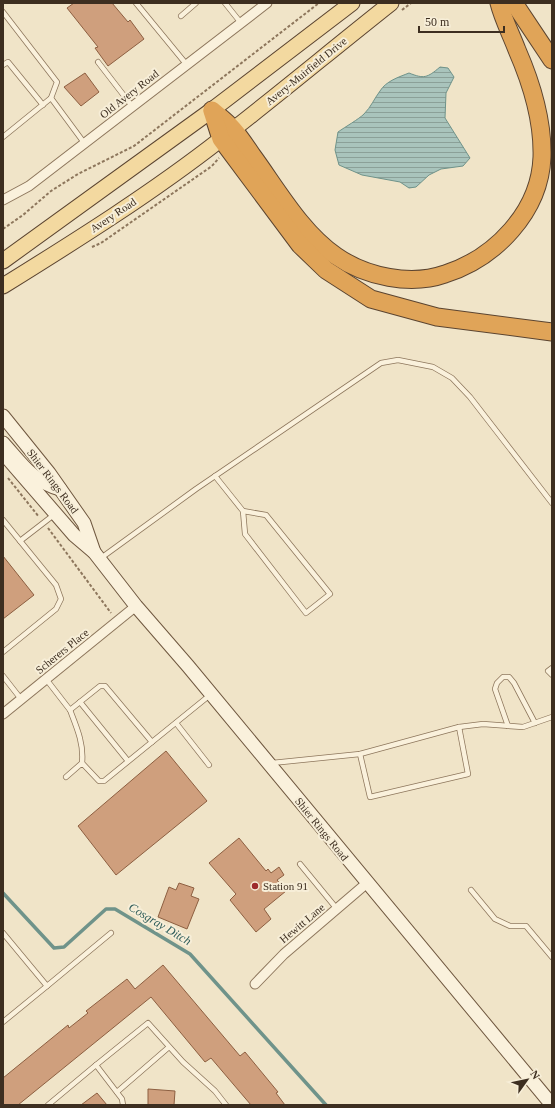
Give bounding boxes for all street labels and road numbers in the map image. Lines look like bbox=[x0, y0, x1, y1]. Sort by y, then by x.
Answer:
street label: Avery-Muirfield Drive bbox=[263, 35, 349, 107]
street label: Old Avery Road bbox=[97, 67, 161, 121]
street label: Avery Road bbox=[88, 195, 139, 235]
street label: Shier Rings Road bbox=[25, 446, 81, 516]
street label: Scherers Place bbox=[33, 626, 91, 676]
street label: Shier Rings Road bbox=[293, 795, 351, 863]
street label: Hewitt Lane bbox=[277, 901, 327, 945]

